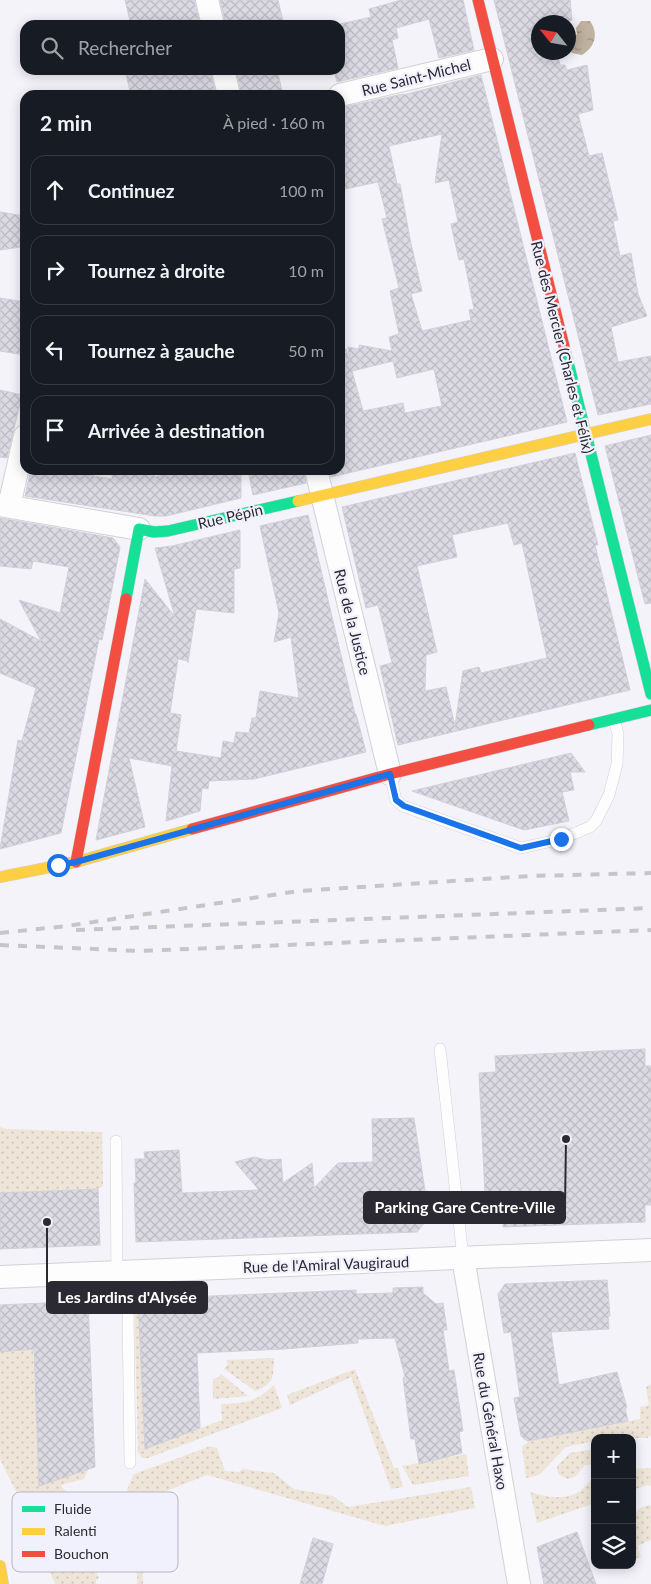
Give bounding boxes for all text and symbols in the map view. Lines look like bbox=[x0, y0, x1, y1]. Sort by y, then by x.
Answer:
north arrow bbox=[531, 15, 576, 60]
search box bbox=[20, 20, 345, 75]
icon: search bbox=[38, 34, 66, 62]
text: Rechercher bbox=[78, 36, 172, 59]
street label: Rue Saint-Michel bbox=[360, 55, 472, 99]
text: 2 min bbox=[40, 110, 92, 135]
text: À pied · 160 m bbox=[223, 113, 325, 132]
icon: ahead bbox=[41, 176, 69, 204]
text: Continuez bbox=[88, 179, 174, 202]
text: 100 m bbox=[279, 181, 324, 200]
street label: Rue des Mercier (Charles et Félix) bbox=[528, 239, 598, 455]
icon: right bbox=[41, 256, 69, 284]
text: Tournez à droite bbox=[88, 259, 225, 282]
text: 10 m bbox=[288, 261, 324, 280]
icon: left bbox=[41, 336, 69, 364]
text: Tournez à gauche bbox=[88, 339, 235, 362]
text: 50 m bbox=[288, 341, 324, 360]
icon: arrive bbox=[41, 416, 69, 444]
text: Arrivée à destination bbox=[88, 419, 265, 442]
street label: Rue Pépin bbox=[196, 500, 264, 532]
street label: Rue de la Justice bbox=[331, 567, 375, 677]
route end bbox=[550, 828, 573, 851]
route start bbox=[47, 854, 70, 877]
callout: Parking Gare Centre-Ville bbox=[364, 1192, 565, 1223]
text: Parking Gare Centre-Ville bbox=[375, 1197, 556, 1216]
street label: Rue de l'Amiral Vaugiraud bbox=[242, 1252, 410, 1276]
callout: Les Jardins d'Alysée bbox=[47, 1282, 207, 1313]
text: Les Jardins d'Alysée bbox=[57, 1287, 197, 1306]
street label: Rue du Général Haxo bbox=[470, 1351, 512, 1491]
map controls bbox=[591, 1434, 636, 1569]
button: + bbox=[591, 1434, 636, 1479]
button: − bbox=[591, 1479, 636, 1524]
legend bbox=[12, 1492, 178, 1572]
text: Fluide bbox=[54, 1500, 92, 1517]
text: Ralenti bbox=[54, 1522, 97, 1539]
button: layers bbox=[591, 1524, 636, 1569]
text: Bouchon bbox=[54, 1545, 109, 1562]

